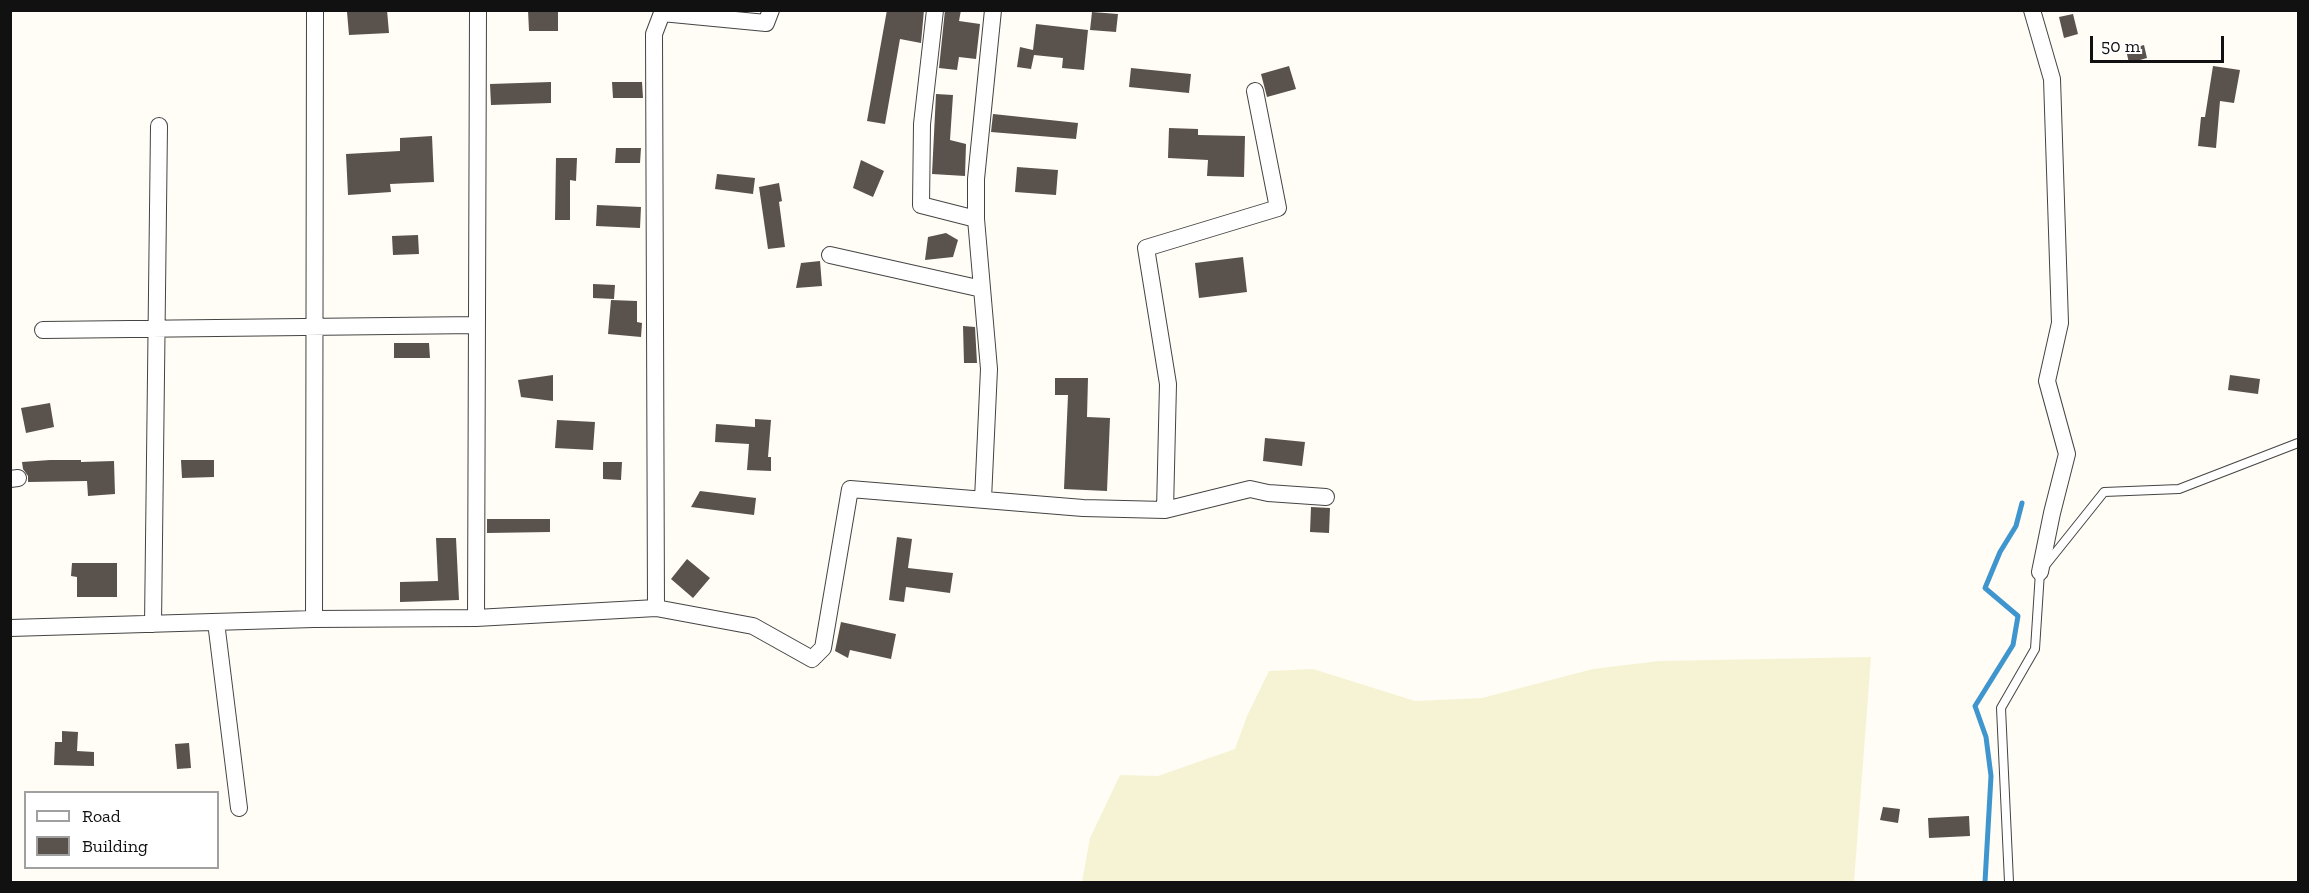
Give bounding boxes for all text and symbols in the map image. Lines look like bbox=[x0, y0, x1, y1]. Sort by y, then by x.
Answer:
scale bar bbox=[2093, 24, 2226, 62]
text: 50 m bbox=[2101, 35, 2140, 57]
legend bbox=[24, 791, 219, 869]
text: Road bbox=[82, 805, 121, 827]
text: Building bbox=[82, 835, 148, 857]

